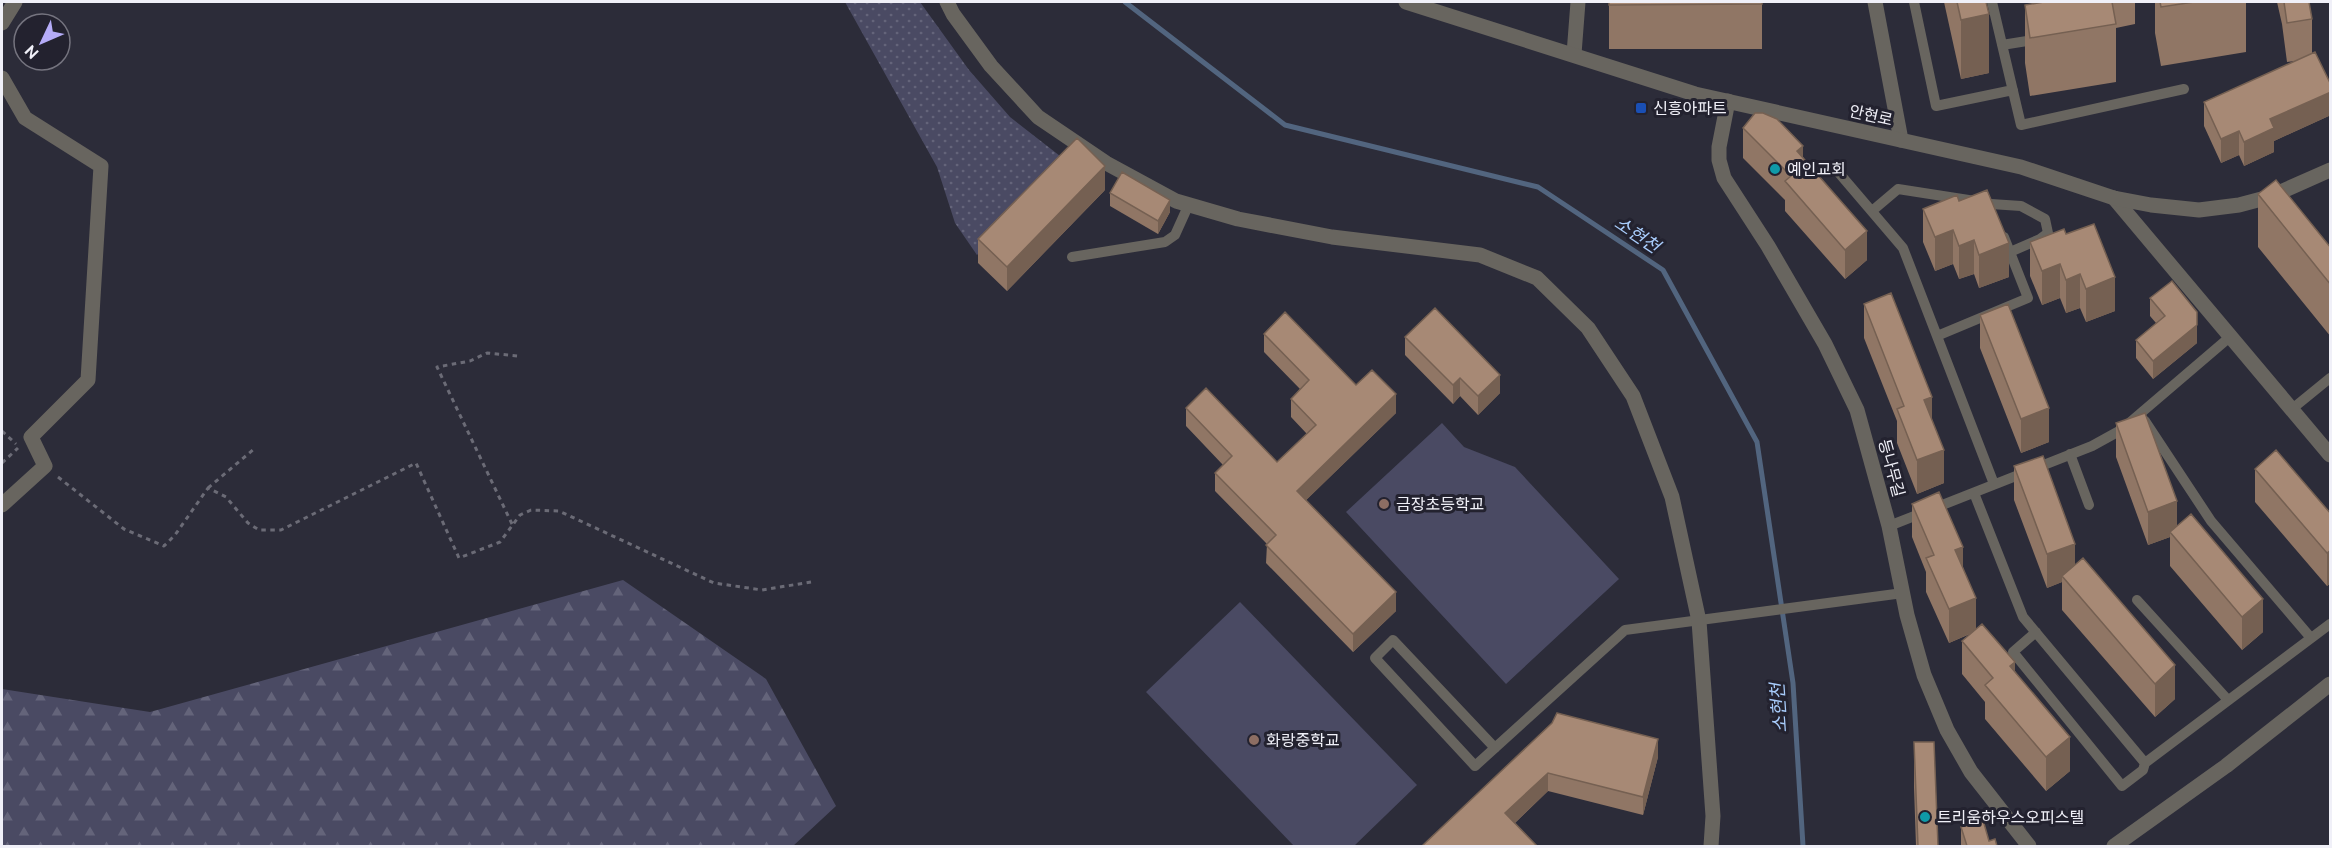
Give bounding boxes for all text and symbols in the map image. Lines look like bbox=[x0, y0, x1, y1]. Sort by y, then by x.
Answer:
north arrow bbox=[12, 12, 72, 72]
text: N bbox=[21, 42, 42, 63]
place label: 신흥아파트 bbox=[1653, 99, 1727, 117]
marker: 신흥아파트 bbox=[1634, 101, 1648, 115]
street label: 안현로 bbox=[1847, 101, 1895, 129]
place label: 예인교회 bbox=[1787, 160, 1846, 178]
marker: 예인교회 bbox=[1768, 162, 1782, 176]
water label: 소현천 bbox=[1611, 212, 1666, 258]
street label: 등나무길 bbox=[1876, 437, 1908, 499]
place label: 금장초등학교 bbox=[1396, 495, 1484, 513]
marker: 금장초등학교 bbox=[1377, 497, 1391, 511]
water label: 소현천 bbox=[1766, 680, 1790, 734]
place label: 화랑중학교 bbox=[1266, 731, 1340, 749]
marker: 화랑중학교 bbox=[1247, 733, 1261, 747]
place label: 트리움하우스오피스텔 bbox=[1937, 808, 2084, 826]
marker: 트리움하우스오피스텔 bbox=[1918, 810, 1932, 824]

